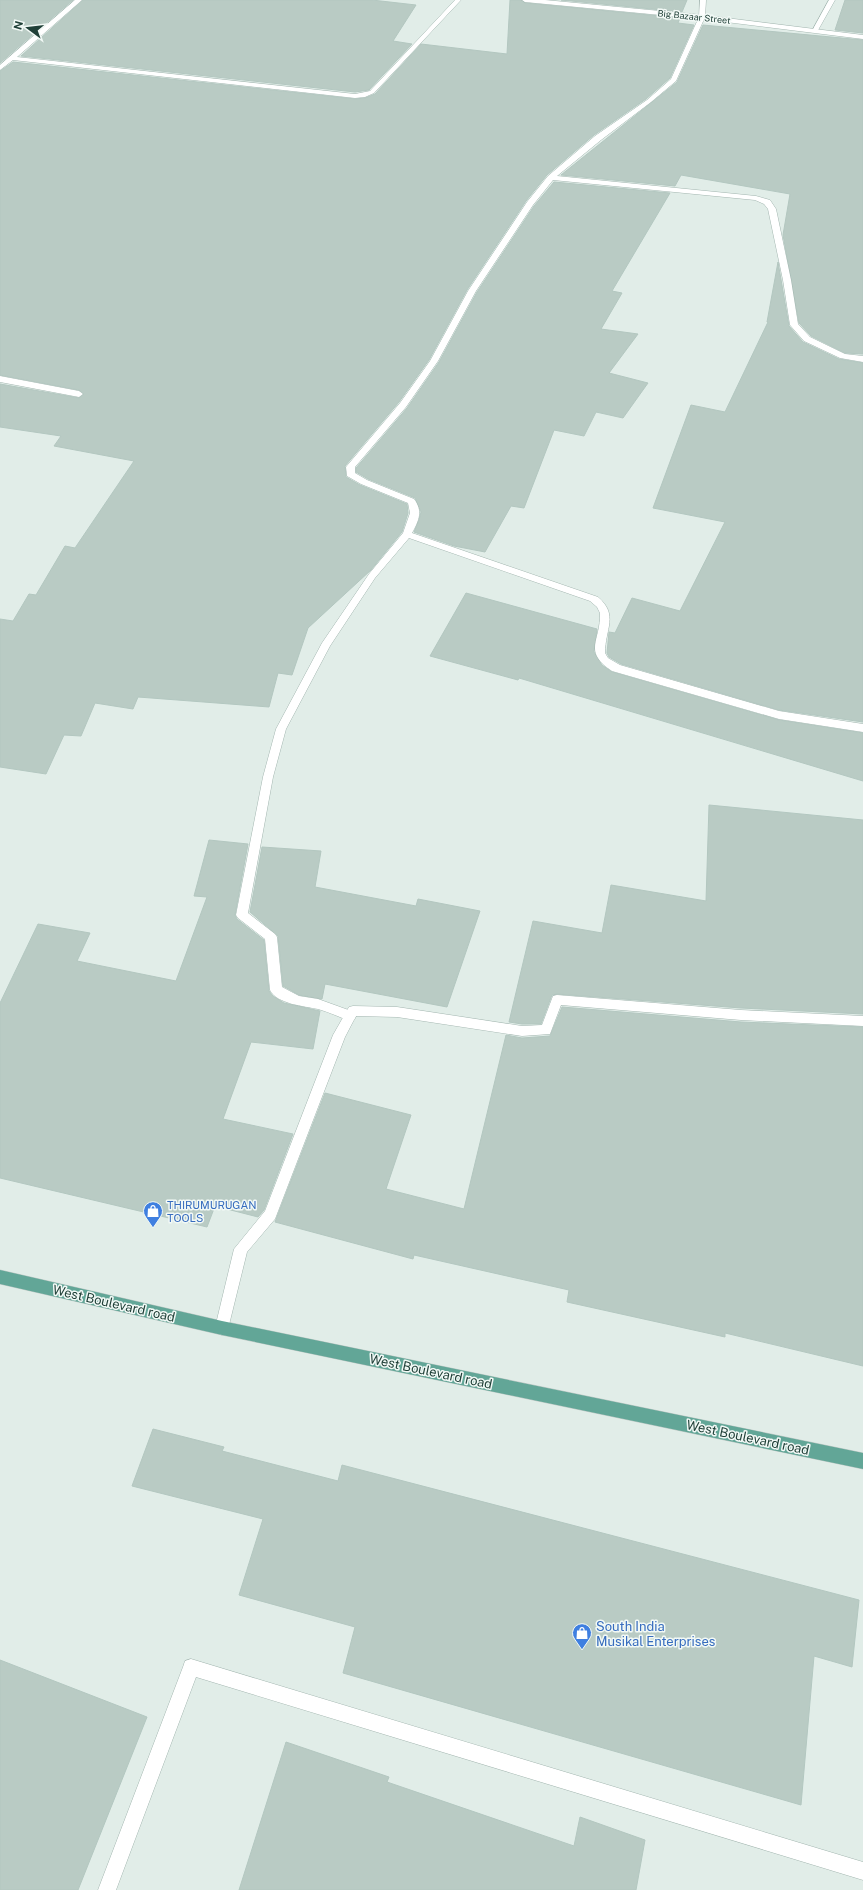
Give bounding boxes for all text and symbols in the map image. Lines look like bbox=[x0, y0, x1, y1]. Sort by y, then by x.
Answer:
street label: Big Bazaar Street bbox=[657, 7, 732, 26]
north arrow bbox=[8, 8, 48, 48]
text: N bbox=[11, 20, 25, 31]
place label: THIRUMURUGAN TOOLS bbox=[167, 1199, 257, 1224]
shop icon: THIRUMURUGAN TOOLS bbox=[142, 1200, 164, 1228]
street label: West Boulevard road bbox=[51, 1282, 176, 1325]
street label: West Boulevard road bbox=[368, 1351, 494, 1392]
street label: West Boulevard road bbox=[685, 1417, 811, 1458]
place label: South India Musikal Enterprises bbox=[596, 1619, 715, 1649]
shop icon: South India Musikal Enterprises bbox=[571, 1622, 593, 1650]

